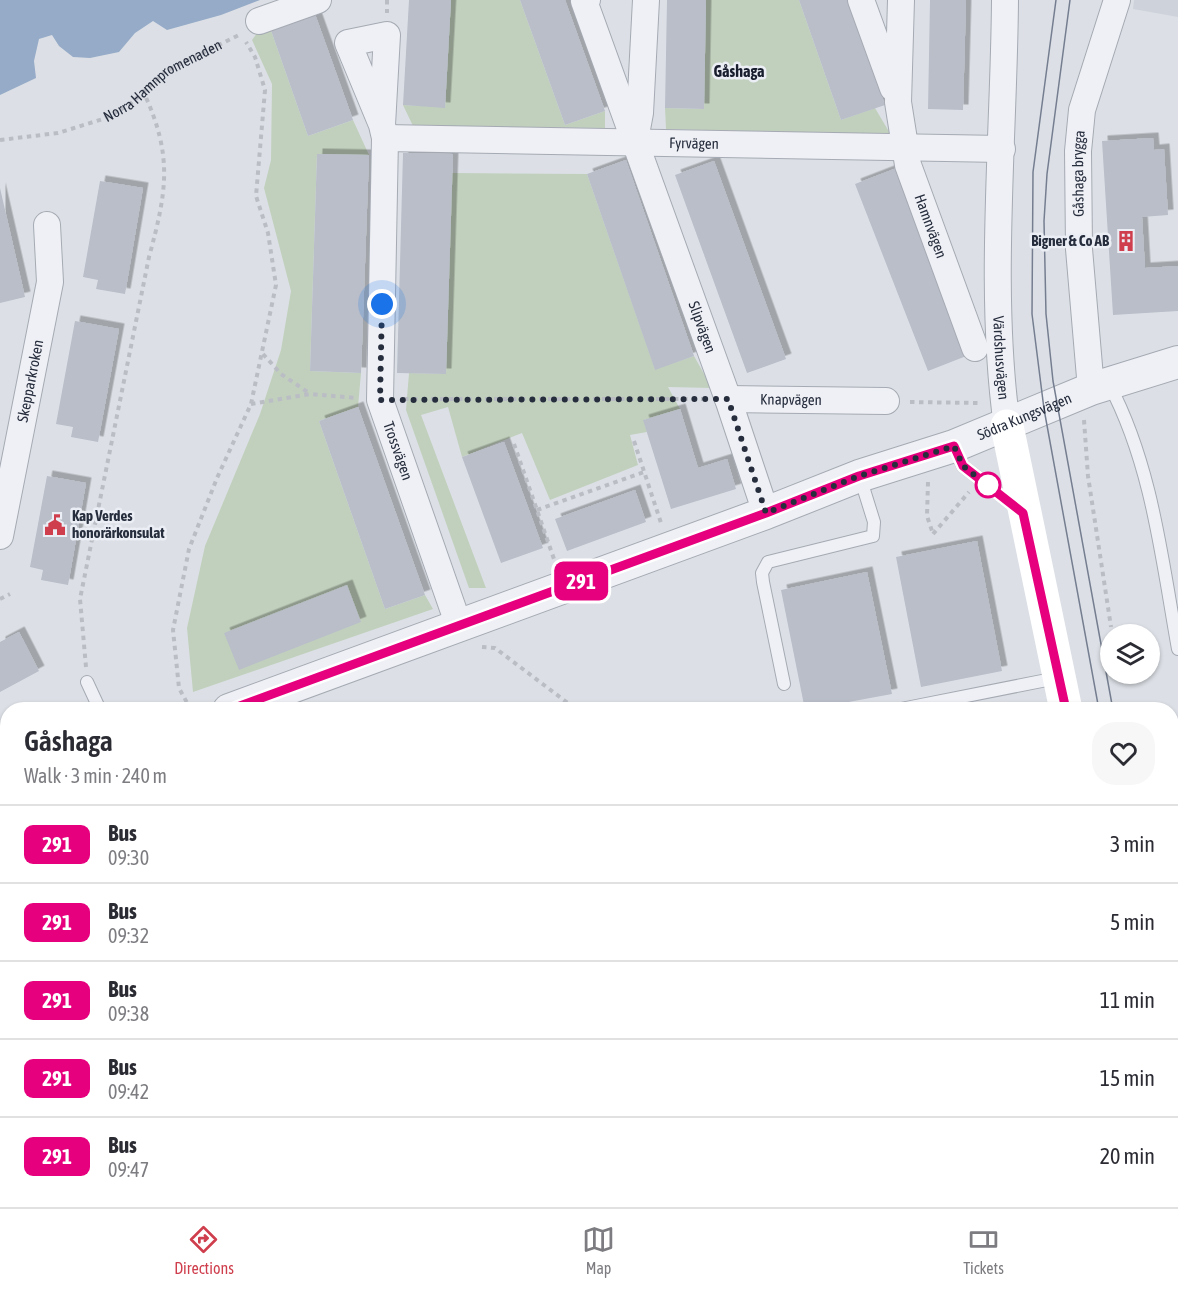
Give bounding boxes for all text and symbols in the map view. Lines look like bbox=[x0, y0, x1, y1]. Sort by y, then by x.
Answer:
street label: Norra Hamnpromenaden bbox=[100, 36, 224, 125]
district label: Gåshaga bbox=[714, 62, 764, 80]
street label: Gåshaga brygga bbox=[1069, 129, 1088, 217]
street label: Fyrvägen bbox=[669, 134, 719, 152]
street label: Hamnvägen bbox=[911, 192, 950, 260]
building icon: Bigner & Co AB bbox=[1114, 229, 1138, 253]
place label: Bigner & Co AB bbox=[1031, 232, 1110, 249]
your location bbox=[367, 289, 397, 319]
street label: Slipvägen bbox=[685, 299, 720, 355]
street label: Värdshusvägen bbox=[990, 316, 1013, 400]
street label: Skepparkroken bbox=[14, 338, 46, 424]
street label: Södra Kungsvägen bbox=[975, 389, 1074, 443]
street label: Knapvägen bbox=[760, 390, 822, 408]
street label: Trossvägen bbox=[380, 419, 416, 482]
unlabelled marker bbox=[975, 472, 1001, 498]
place label: Kap Verdes honorärkonsulat bbox=[72, 507, 165, 541]
public building icon: Kap Verdes honorärkonsulat bbox=[43, 513, 67, 537]
line badge: 291 bbox=[546, 562, 616, 600]
text: 291 bbox=[566, 569, 596, 593]
map controls bbox=[1100, 624, 1160, 684]
button: layers bbox=[1100, 624, 1160, 684]
button: heart bbox=[1092, 722, 1155, 785]
text: Gåshaga bbox=[24, 725, 113, 757]
text: Walk · 3 min · 240 m bbox=[24, 764, 167, 787]
text: Bus bbox=[108, 820, 137, 846]
text: 3 min bbox=[1110, 831, 1155, 857]
text: 291 bbox=[42, 832, 72, 856]
text: 09:30 bbox=[108, 846, 149, 869]
text: Bus bbox=[108, 898, 137, 924]
text: 5 min bbox=[1110, 909, 1155, 935]
text: 291 bbox=[42, 910, 72, 934]
text: 09:32 bbox=[108, 924, 149, 947]
text: Bus bbox=[108, 976, 137, 1002]
text: 11 min bbox=[1100, 987, 1155, 1013]
text: 291 bbox=[42, 988, 72, 1012]
text: 09:38 bbox=[108, 1002, 149, 1025]
text: Bus bbox=[108, 1054, 137, 1080]
text: 15 min bbox=[1100, 1065, 1155, 1091]
text: 291 bbox=[42, 1066, 72, 1090]
text: 09:42 bbox=[108, 1080, 149, 1103]
text: Bus bbox=[108, 1132, 137, 1158]
text: 20 min bbox=[1100, 1143, 1155, 1169]
text: 291 bbox=[42, 1144, 72, 1168]
text: 09:47 bbox=[108, 1158, 149, 1181]
tab: Directions bbox=[174, 1223, 234, 1277]
tab: Map bbox=[582, 1223, 615, 1277]
tab: Tickets bbox=[963, 1223, 1004, 1277]

